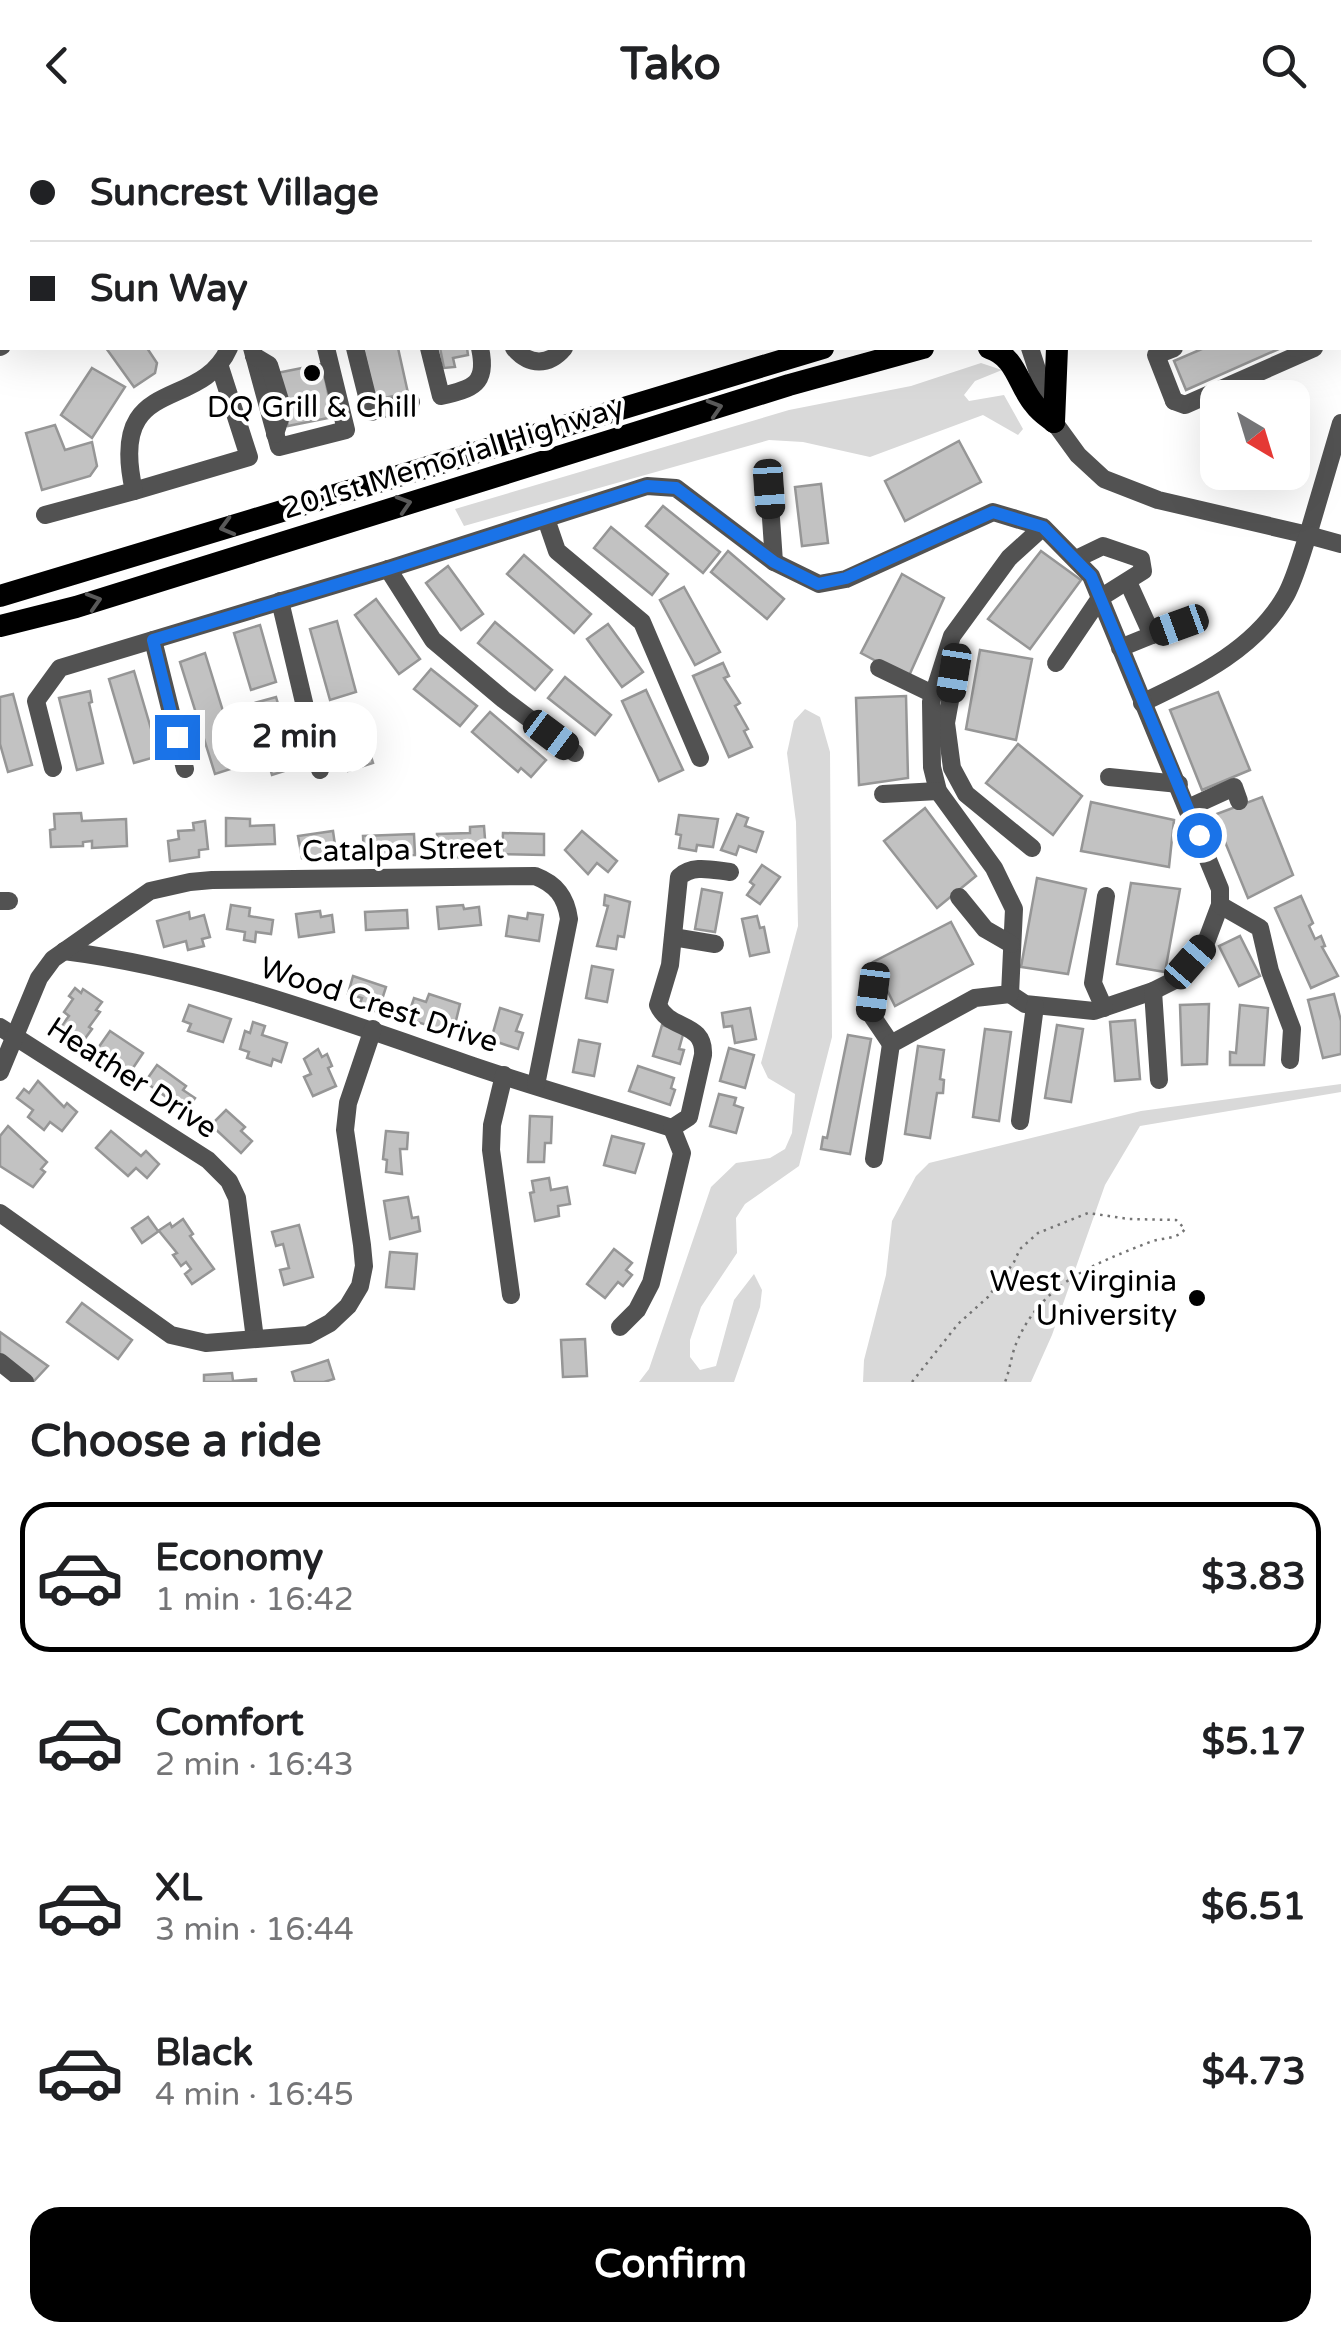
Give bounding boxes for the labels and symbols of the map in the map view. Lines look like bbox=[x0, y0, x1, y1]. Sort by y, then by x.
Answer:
marker: DQ Grill & Chill bbox=[301, 362, 323, 384]
north arrow bbox=[1200, 380, 1310, 490]
street label: 201st Memorial Highway bbox=[278, 388, 628, 528]
place label: DQ Grill & Chill bbox=[207, 389, 417, 426]
one-way arrow bbox=[706, 399, 723, 420]
car bbox=[752, 458, 786, 520]
one-way arrow bbox=[395, 495, 412, 515]
one-way arrow bbox=[219, 515, 236, 536]
one-way arrow bbox=[85, 592, 102, 613]
car bbox=[1146, 601, 1212, 649]
car bbox=[934, 641, 974, 705]
callout: 2 min bbox=[212, 702, 377, 772]
car bbox=[518, 705, 584, 765]
route end bbox=[155, 715, 200, 760]
route start bbox=[1177, 813, 1222, 858]
street label: Catalpa Street bbox=[301, 830, 505, 870]
car bbox=[1159, 930, 1221, 994]
street label: Wood Crest Drive bbox=[255, 949, 503, 1061]
car bbox=[854, 960, 892, 1024]
street label: Heather Drive bbox=[40, 1009, 224, 1147]
place label: West Virginia University bbox=[989, 1263, 1177, 1334]
marker: West Virginia University bbox=[1186, 1287, 1208, 1309]

